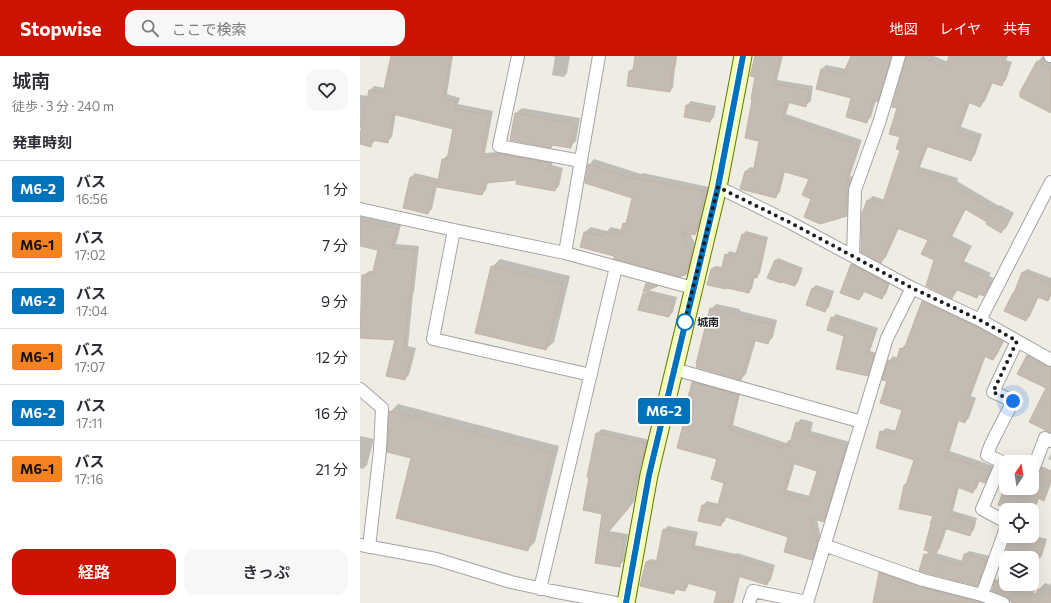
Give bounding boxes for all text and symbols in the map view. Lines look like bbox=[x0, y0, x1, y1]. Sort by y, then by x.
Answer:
search box bbox=[125, 10, 405, 46]
text: Stopwise bbox=[20, 17, 101, 40]
icon: search bbox=[139, 17, 161, 39]
text: ここで検索 bbox=[171, 20, 246, 38]
text: 地図 bbox=[889, 20, 917, 37]
text: レイヤ bbox=[939, 20, 981, 37]
text: 共有 bbox=[1003, 20, 1031, 37]
text: 城南 bbox=[12, 69, 50, 92]
button: heart bbox=[306, 69, 348, 111]
text: 徒歩 · 3 分 · 240 m bbox=[12, 98, 114, 114]
text: 発車時刻 bbox=[12, 133, 72, 151]
text: バス bbox=[76, 172, 106, 190]
text: M6-2 bbox=[20, 180, 56, 197]
text: 1 分 bbox=[324, 180, 348, 198]
text: 16:56 bbox=[76, 191, 108, 207]
text: バス bbox=[74, 228, 104, 246]
text: M6-1 bbox=[20, 236, 54, 253]
text: 7 分 bbox=[322, 236, 348, 254]
text: 17:02 bbox=[74, 247, 106, 263]
text: バス bbox=[76, 284, 106, 302]
text: M6-2 bbox=[20, 292, 56, 309]
text: 9 分 bbox=[321, 292, 348, 310]
text: 17:04 bbox=[76, 303, 108, 319]
marker: 城南 bbox=[676, 313, 694, 331]
place label: 城南 bbox=[697, 315, 719, 328]
text: バス bbox=[74, 340, 104, 358]
text: M6-1 bbox=[20, 348, 54, 365]
text: 12 分 bbox=[315, 348, 348, 366]
text: 17:07 bbox=[74, 359, 105, 375]
your location bbox=[1003, 391, 1023, 411]
text: バス bbox=[76, 396, 106, 414]
line badge: M6-2 bbox=[636, 398, 692, 424]
text: M6-2 bbox=[646, 402, 682, 419]
text: M6-2 bbox=[20, 404, 56, 421]
text: 16 分 bbox=[315, 404, 348, 422]
text: 17:11 bbox=[76, 415, 103, 431]
text: バス bbox=[74, 452, 104, 470]
north arrow bbox=[999, 455, 1039, 495]
map controls bbox=[999, 455, 1039, 591]
text: M6-1 bbox=[20, 460, 54, 477]
text: 21 分 bbox=[315, 460, 348, 478]
text: 17:16 bbox=[74, 471, 103, 487]
button: locate bbox=[999, 503, 1039, 543]
button: 経路 bbox=[12, 549, 176, 595]
button: きっぷ bbox=[184, 549, 348, 595]
button: layers bbox=[999, 551, 1039, 591]

